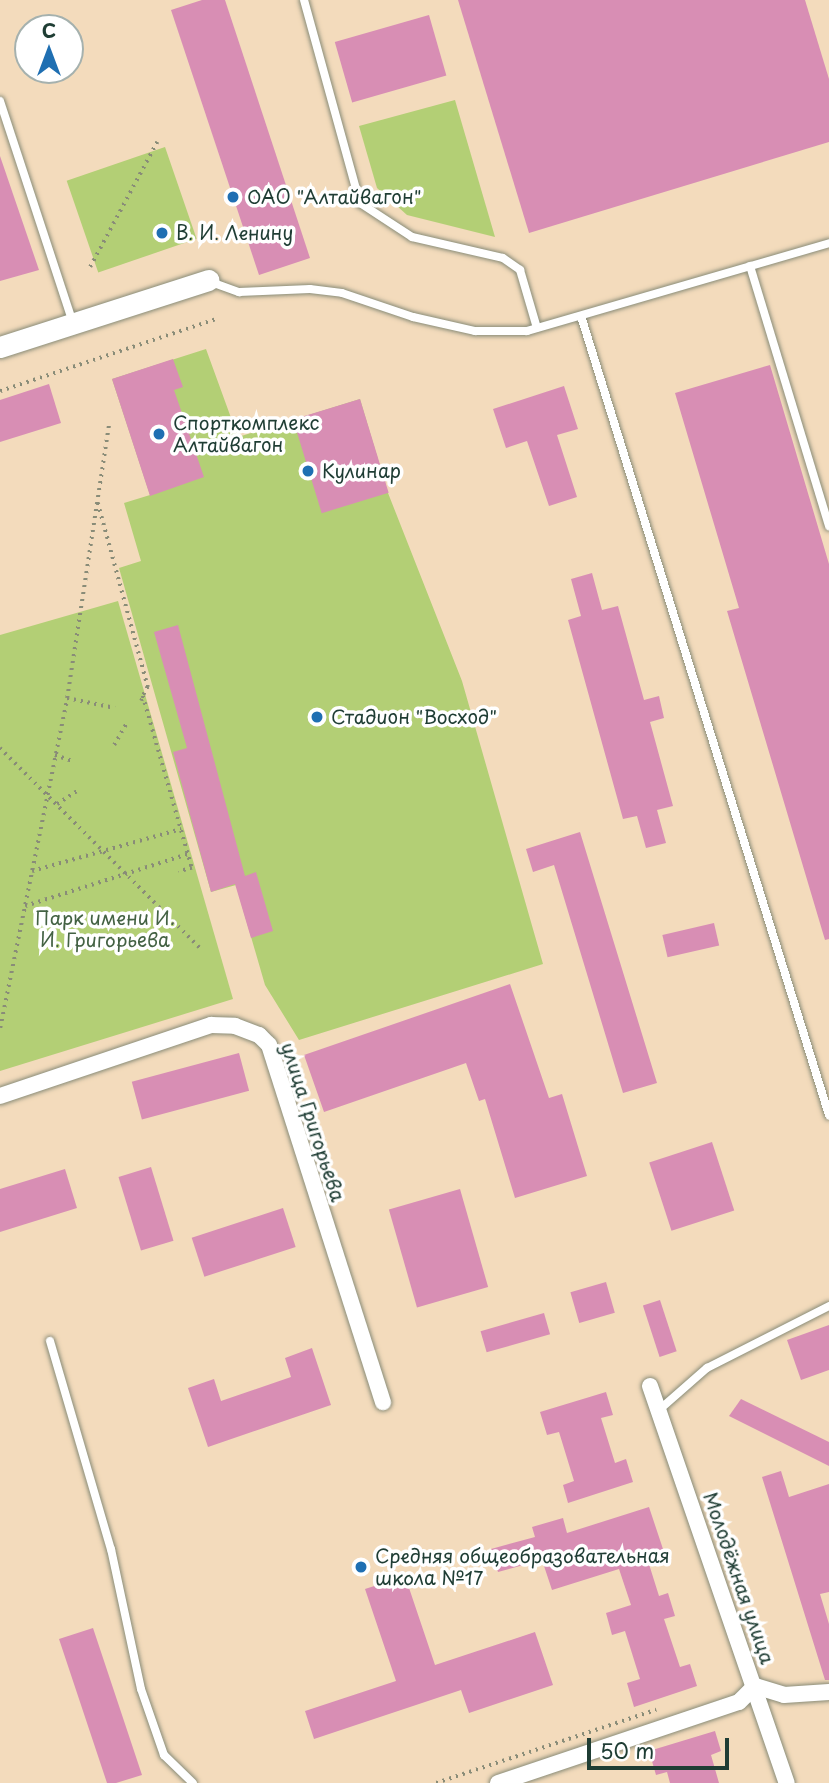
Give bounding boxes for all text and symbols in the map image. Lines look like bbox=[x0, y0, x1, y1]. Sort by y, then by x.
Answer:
north arrow bbox=[14, 14, 84, 84]
text: С bbox=[42, 16, 56, 44]
place label: ОАО "Алтайвагон" bbox=[247, 186, 422, 208]
marker: ОАО "Алтайвагон" bbox=[225, 189, 241, 205]
place label: В. И. Ленину bbox=[176, 222, 294, 244]
marker: В. И. Ленину bbox=[154, 225, 170, 241]
place label: Спорткомплекс Алтайвагон bbox=[173, 412, 319, 456]
marker: Спорткомплекс Алтайвагон bbox=[151, 426, 167, 442]
place label: Кулинар bbox=[322, 460, 401, 482]
marker: Кулинар bbox=[300, 463, 316, 479]
place label: Стадион "Восход" bbox=[331, 706, 498, 728]
marker: Стадион "Восход" bbox=[309, 709, 325, 725]
park label: Парк имени И. И. Григорьева bbox=[34, 907, 176, 951]
street label: улица Григорьева bbox=[276, 1039, 350, 1205]
street label: Молодёжная улица bbox=[699, 1489, 779, 1667]
place label: Средняя общеобразовательная школа №17 bbox=[375, 1545, 670, 1589]
marker: Средняя общеобразовательная школа №17 bbox=[353, 1559, 369, 1575]
scale bar bbox=[591, 1724, 733, 1768]
text: 50 m bbox=[600, 1734, 654, 1766]

